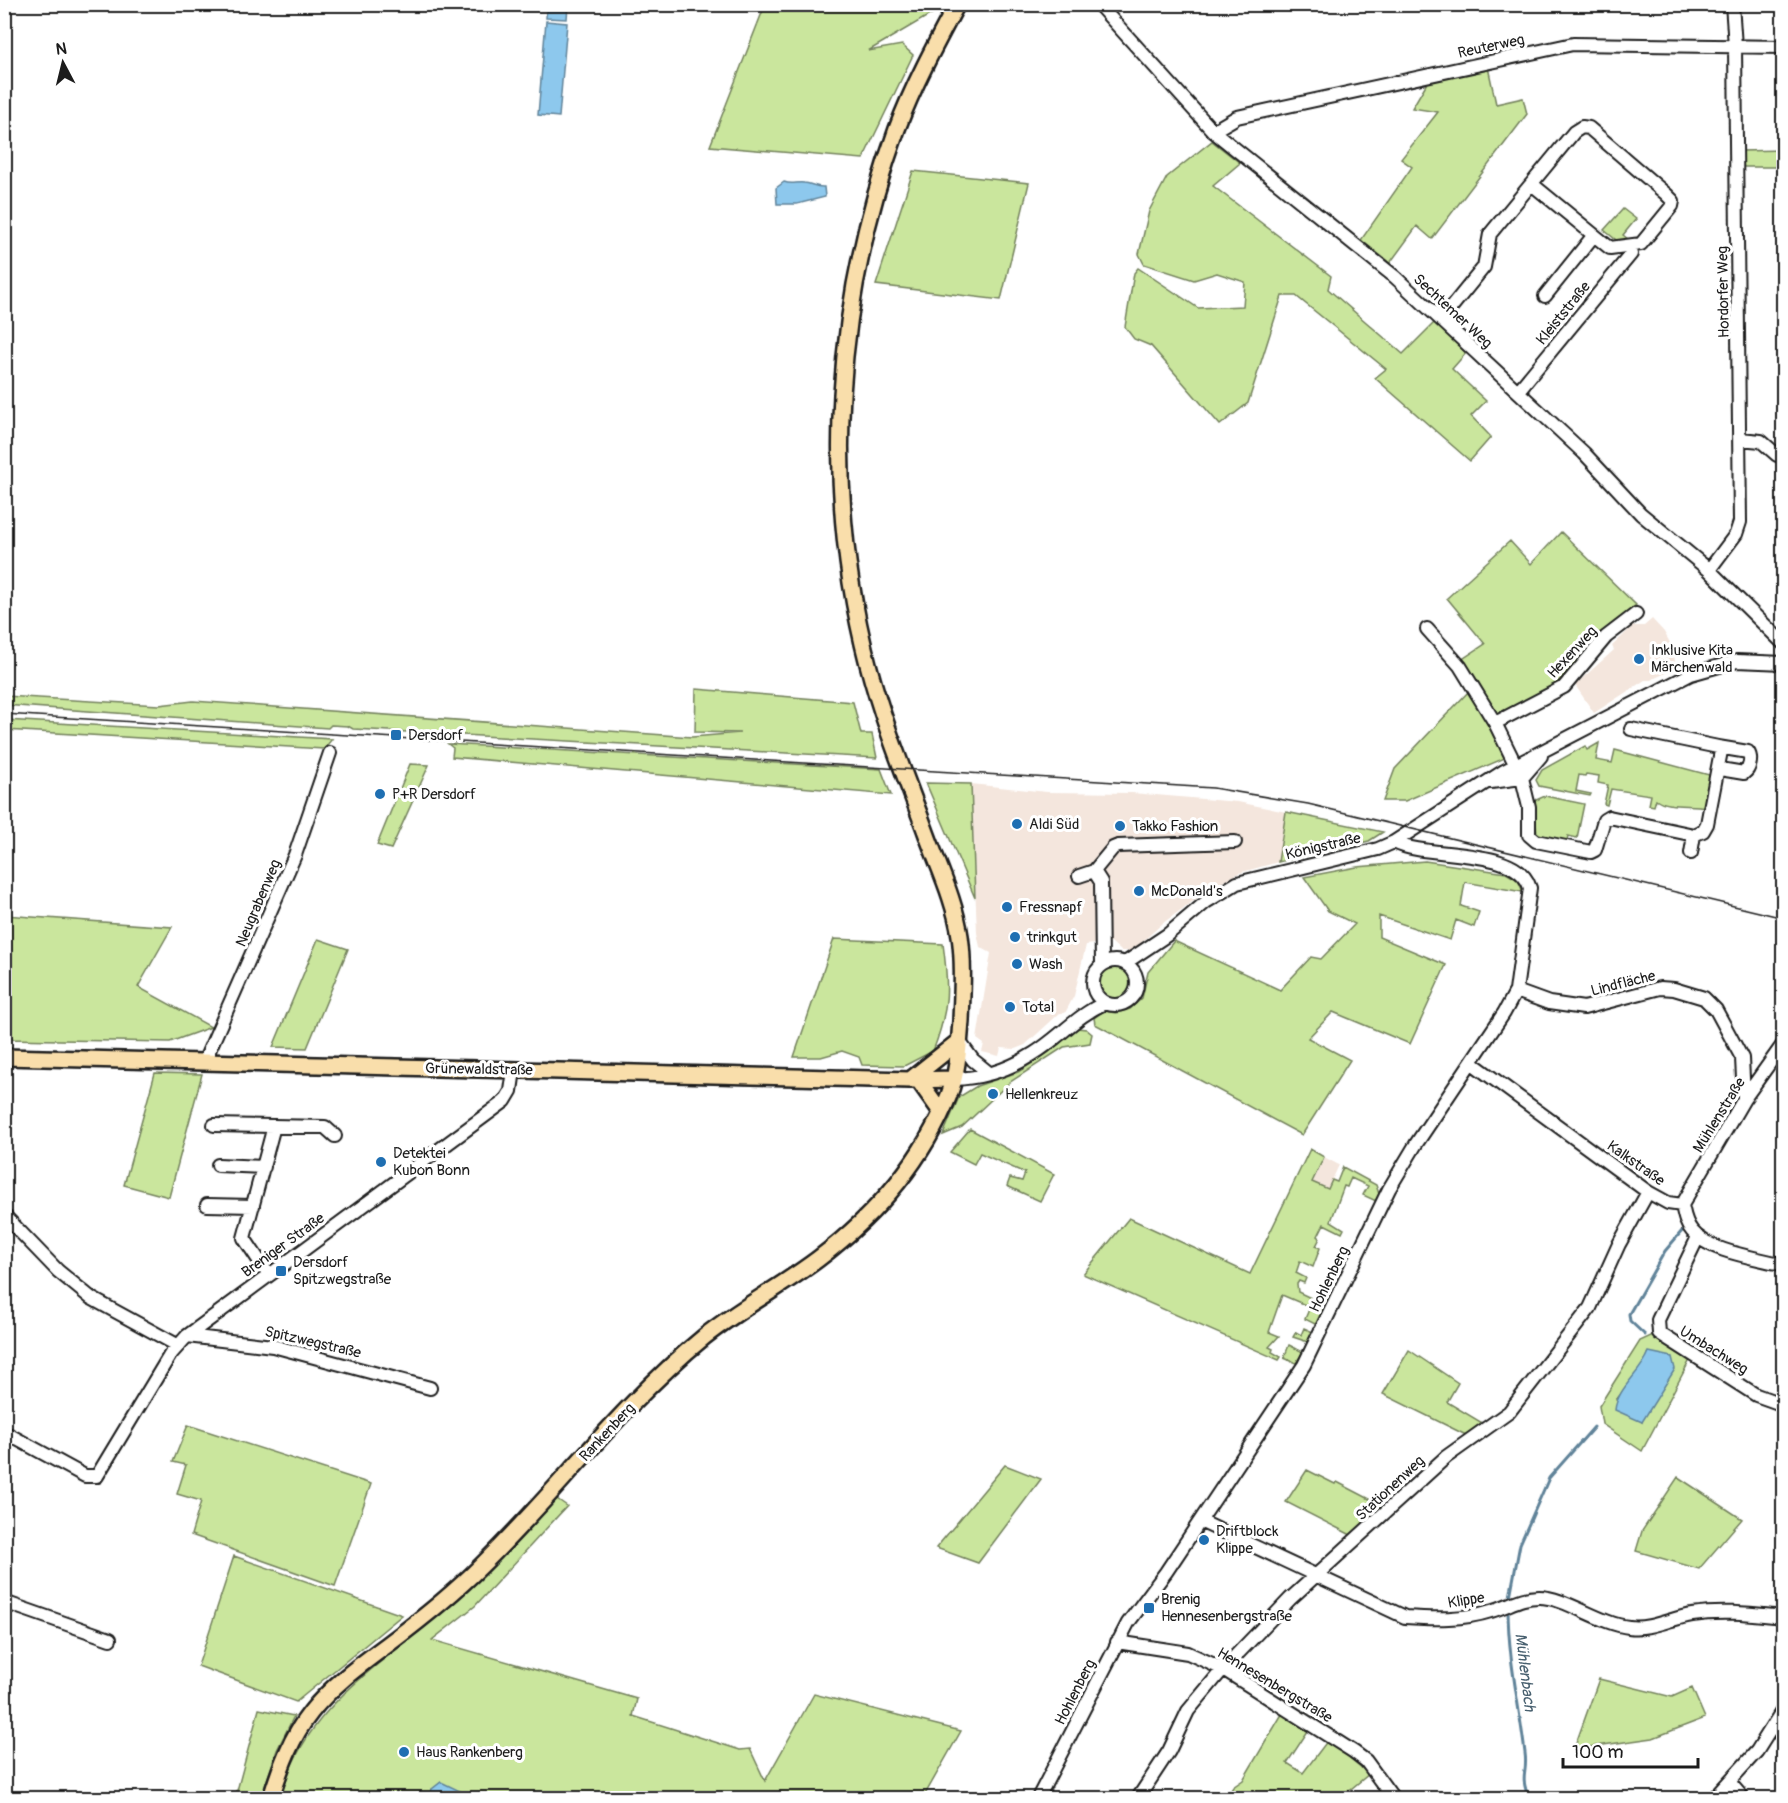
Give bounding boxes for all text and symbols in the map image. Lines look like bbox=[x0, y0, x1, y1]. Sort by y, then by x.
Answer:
street label: Reuterweg bbox=[1456, 30, 1526, 63]
north arrow bbox=[33, 33, 93, 93]
text: N bbox=[55, 38, 68, 60]
street label: Hordorfer Weg bbox=[1713, 246, 1734, 338]
street label: Sechtemer Weg bbox=[1409, 270, 1496, 353]
street label: Kleiststraße bbox=[1532, 277, 1595, 349]
street label: Hexenweg bbox=[1543, 622, 1601, 682]
place label: Inklusive Kita Märchenwald bbox=[1651, 641, 1733, 677]
marker: Inklusive Kita Märchenwald bbox=[1632, 652, 1646, 666]
place label: Dersdorf bbox=[408, 726, 463, 745]
marker: Dersdorf bbox=[389, 728, 403, 742]
place label: P+R Dersdorf bbox=[392, 785, 476, 804]
marker: P+R Dersdorf bbox=[373, 787, 387, 801]
place label: Aldi Süd bbox=[1029, 815, 1079, 834]
marker: Aldi Süd bbox=[1010, 817, 1024, 831]
place label: Takko Fashion bbox=[1132, 817, 1218, 836]
marker: Takko Fashion bbox=[1113, 819, 1127, 833]
street label: Königstraße bbox=[1284, 828, 1363, 864]
street label: Neugrabenweg bbox=[232, 857, 285, 950]
place label: McDonald's bbox=[1151, 882, 1223, 901]
marker: McDonald's bbox=[1132, 884, 1146, 898]
place label: Fressnapf bbox=[1019, 898, 1083, 917]
marker: Fressnapf bbox=[1000, 900, 1014, 914]
place label: trinkgut bbox=[1026, 928, 1078, 947]
marker: trinkgut bbox=[1008, 930, 1022, 944]
place label: Wash bbox=[1029, 955, 1063, 974]
marker: Wash bbox=[1010, 957, 1024, 971]
street label: Lindfläche bbox=[1589, 966, 1658, 1001]
place label: Total bbox=[1022, 998, 1054, 1017]
marker: Total bbox=[1003, 1000, 1017, 1014]
street label: Grünewaldstraße bbox=[425, 1059, 534, 1080]
street label: Mühlenstraße bbox=[1689, 1074, 1750, 1156]
place label: Hellenkreuz bbox=[1005, 1085, 1078, 1104]
marker: Hellenkreuz bbox=[986, 1087, 1000, 1101]
street label: Kalkstraße bbox=[1603, 1137, 1669, 1191]
place label: Detektei Kubon Bonn bbox=[393, 1144, 470, 1180]
marker: Detektei Kubon Bonn bbox=[374, 1155, 388, 1169]
street label: Breniger Straße bbox=[238, 1209, 329, 1282]
street label: Hohlenberg bbox=[1305, 1243, 1354, 1315]
place label: Dersdorf Spitzwegstraße bbox=[293, 1253, 392, 1289]
marker: Dersdorf Spitzwegstraße bbox=[274, 1264, 288, 1278]
street label: Spitzwegstraße bbox=[263, 1322, 363, 1363]
street label: Umbachweg bbox=[1676, 1322, 1752, 1379]
street label: Rankenberg bbox=[575, 1399, 639, 1466]
street label: Stationenweg bbox=[1352, 1452, 1429, 1525]
place label: Driftblock Klippe bbox=[1216, 1522, 1279, 1558]
marker: Driftblock Klippe bbox=[1197, 1533, 1211, 1547]
street label: Klippe bbox=[1446, 1588, 1486, 1613]
place label: Brenig Hennesenbergstraße bbox=[1161, 1590, 1293, 1626]
marker: Brenig Hennesenbergstraße bbox=[1142, 1601, 1156, 1615]
water label: Mühlenbach bbox=[1510, 1632, 1540, 1714]
street label: Hennesenbergstraße bbox=[1214, 1644, 1336, 1728]
street label: Hohlenberg bbox=[1051, 1656, 1100, 1728]
scale bar bbox=[1563, 1731, 1698, 1769]
text: 100 m bbox=[1572, 1741, 1624, 1764]
place label: Haus Rankenberg bbox=[416, 1743, 523, 1762]
marker: Haus Rankenberg bbox=[397, 1745, 411, 1759]

